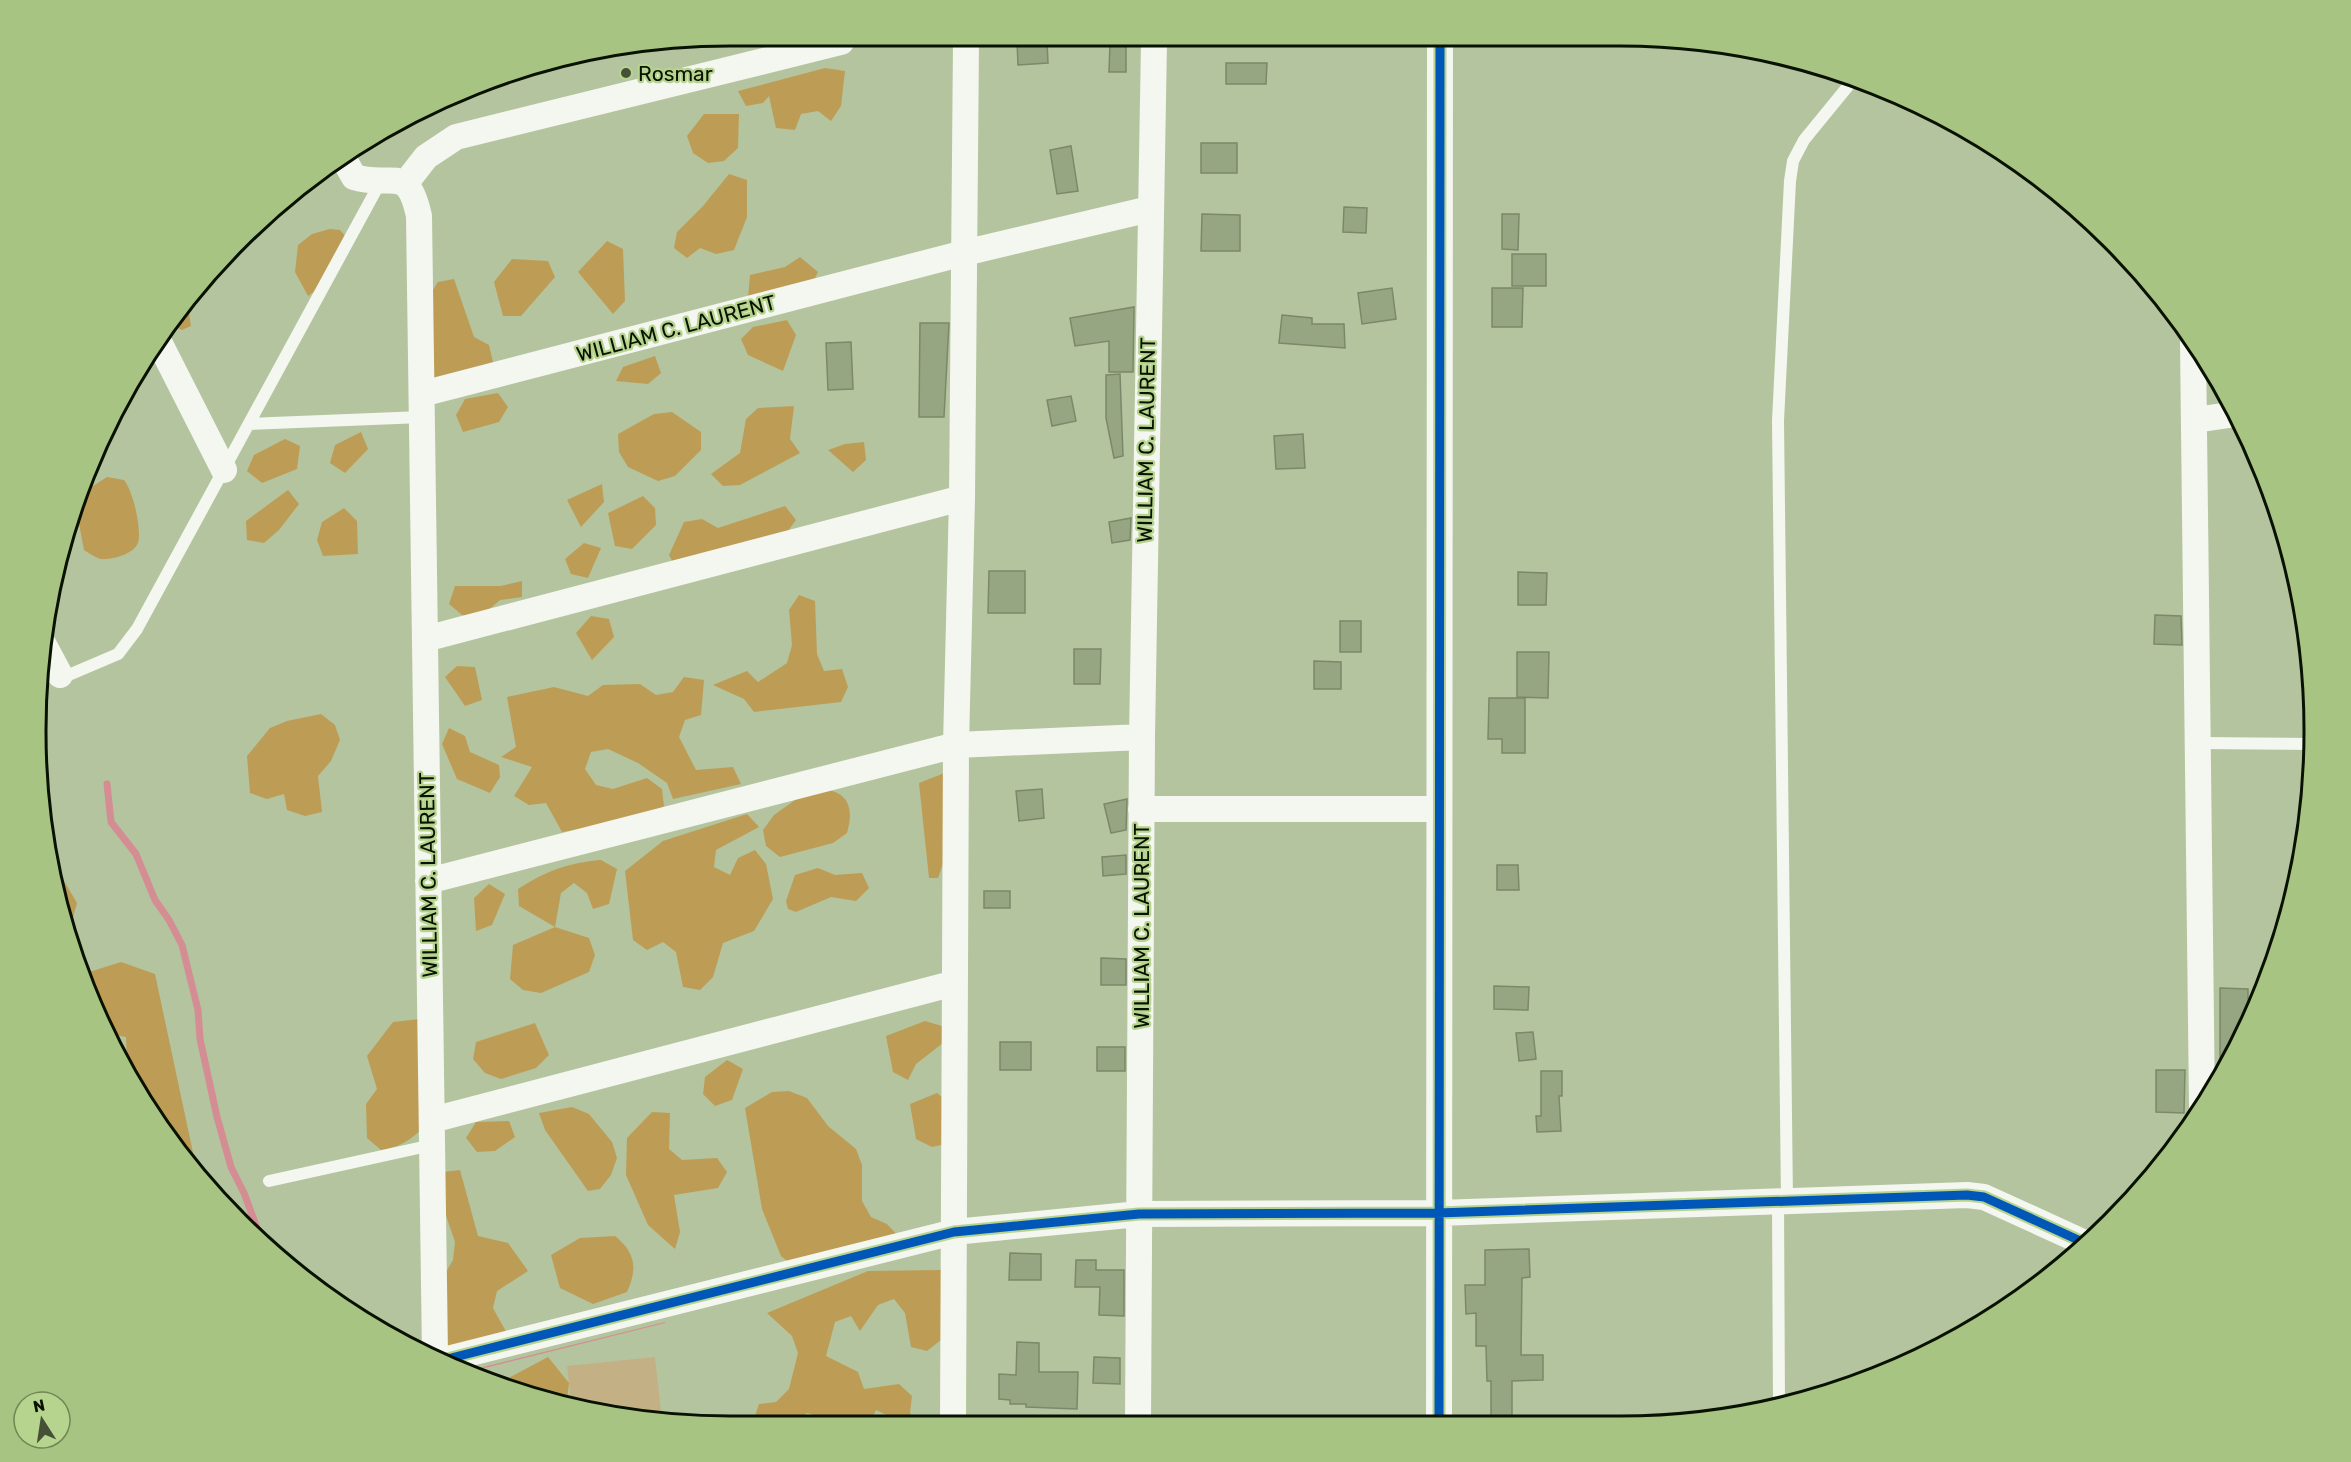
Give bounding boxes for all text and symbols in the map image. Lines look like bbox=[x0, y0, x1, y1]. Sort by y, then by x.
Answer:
place label: Rosmar bbox=[638, 61, 713, 86]
marker: Rosmar bbox=[619, 66, 633, 80]
street label: WILLIAM C. LAURENT bbox=[573, 289, 779, 367]
street label: WILLIAM C. LAURENT bbox=[1132, 337, 1160, 543]
street label: WILLIAM C. LAURENT bbox=[414, 772, 442, 978]
street label: WILLIAM C. LAURENT bbox=[1129, 823, 1154, 1029]
north arrow bbox=[12, 1390, 72, 1450]
text: N bbox=[31, 1395, 47, 1416]

